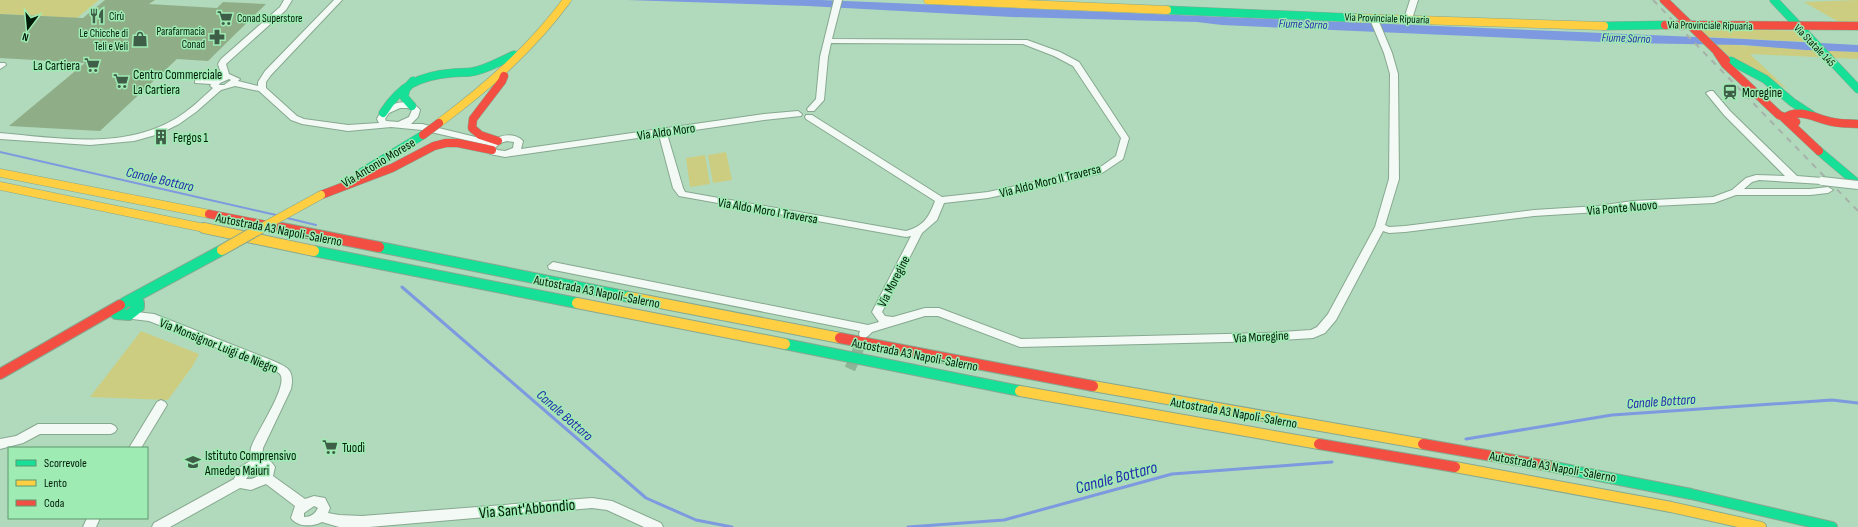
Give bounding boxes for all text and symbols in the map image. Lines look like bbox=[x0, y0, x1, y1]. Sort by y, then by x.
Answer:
restaurant icon: Cirù bbox=[88, 7, 106, 25]
north arrow bbox=[8, 8, 48, 48]
supermarket icon: Conad Superstore bbox=[216, 9, 234, 27]
place label: Cirù bbox=[109, 10, 125, 23]
street label: Via Provinciale Ripuaria bbox=[1344, 11, 1430, 26]
place label: Conad Superstore bbox=[237, 12, 303, 25]
water label: Fiume Sarno bbox=[1278, 16, 1328, 33]
street label: Via Provinciale Ripuaria bbox=[1667, 18, 1753, 33]
street label: Via Statale 145 bbox=[1791, 21, 1838, 69]
place label: Parafarmacia Conad bbox=[157, 25, 205, 51]
place label: Le Chicche di Teli e Veli bbox=[80, 27, 128, 53]
pharmacy icon: Parafarmacia Conad bbox=[208, 28, 226, 46]
text: N bbox=[21, 30, 30, 44]
shop icon: Le Chicche di Teli e Veli bbox=[131, 30, 149, 48]
water label: Fiume Sarno bbox=[1601, 30, 1651, 47]
supermarket icon: La Cartiera bbox=[83, 56, 101, 74]
place label: La Cartiera bbox=[33, 58, 80, 74]
place label: Centro Commerciale La Cartiera bbox=[133, 67, 222, 98]
supermarket icon: Centro Commerciale La Cartiera bbox=[112, 72, 130, 90]
station icon: Moregine bbox=[1721, 83, 1739, 101]
place label: Moregine bbox=[1742, 85, 1782, 101]
street label: Via Aldo Moro bbox=[636, 120, 696, 144]
building icon: Fergos 1 bbox=[152, 128, 170, 146]
place label: Fergos 1 bbox=[173, 130, 209, 146]
street label: Via Antonio Morese bbox=[339, 135, 418, 191]
street label: Via Aldo Moro II Traversa bbox=[998, 161, 1103, 201]
water label: Canale Bottaro bbox=[124, 163, 196, 196]
street label: Via Aldo Moro I Traversa bbox=[717, 194, 819, 228]
street label: Via Ponte Nuovo bbox=[1586, 197, 1658, 219]
street label: Autostrada A3 Napoli-Salerno bbox=[213, 210, 343, 250]
street label: Via Moregine bbox=[874, 253, 914, 310]
street label: Autostrada A3 Napoli-Salerno bbox=[531, 272, 661, 312]
street label: Via Monsignor Luigi de Niegro bbox=[157, 315, 280, 377]
street label: Via Moregine bbox=[1233, 328, 1289, 346]
street label: Autostrada A3 Napoli-Salerno bbox=[849, 335, 979, 375]
water label: Canale Bottaro bbox=[533, 386, 597, 445]
water label: Canale Bottaro bbox=[1626, 391, 1696, 412]
street label: Autostrada A3 Napoli-Salerno bbox=[1168, 394, 1298, 432]
supermarket icon: Tuodì bbox=[321, 438, 339, 456]
place label: Tuodì bbox=[342, 440, 365, 456]
legend bbox=[8, 447, 148, 519]
place label: Istituto Comprensivo Amedeo Maiuri bbox=[204, 448, 296, 479]
street label: Autostrada A3 Napoli-Salerno bbox=[1487, 448, 1617, 486]
school or university icon: Istituto Comprensivo Amedeo Maiuri bbox=[184, 453, 202, 471]
text: Scorrevole bbox=[44, 456, 87, 471]
water label: Canale Bottaro bbox=[1073, 457, 1159, 498]
text: Lento bbox=[44, 476, 67, 491]
text: Coda bbox=[44, 496, 65, 511]
street label: Via Sant'Abbondio bbox=[478, 496, 576, 523]

